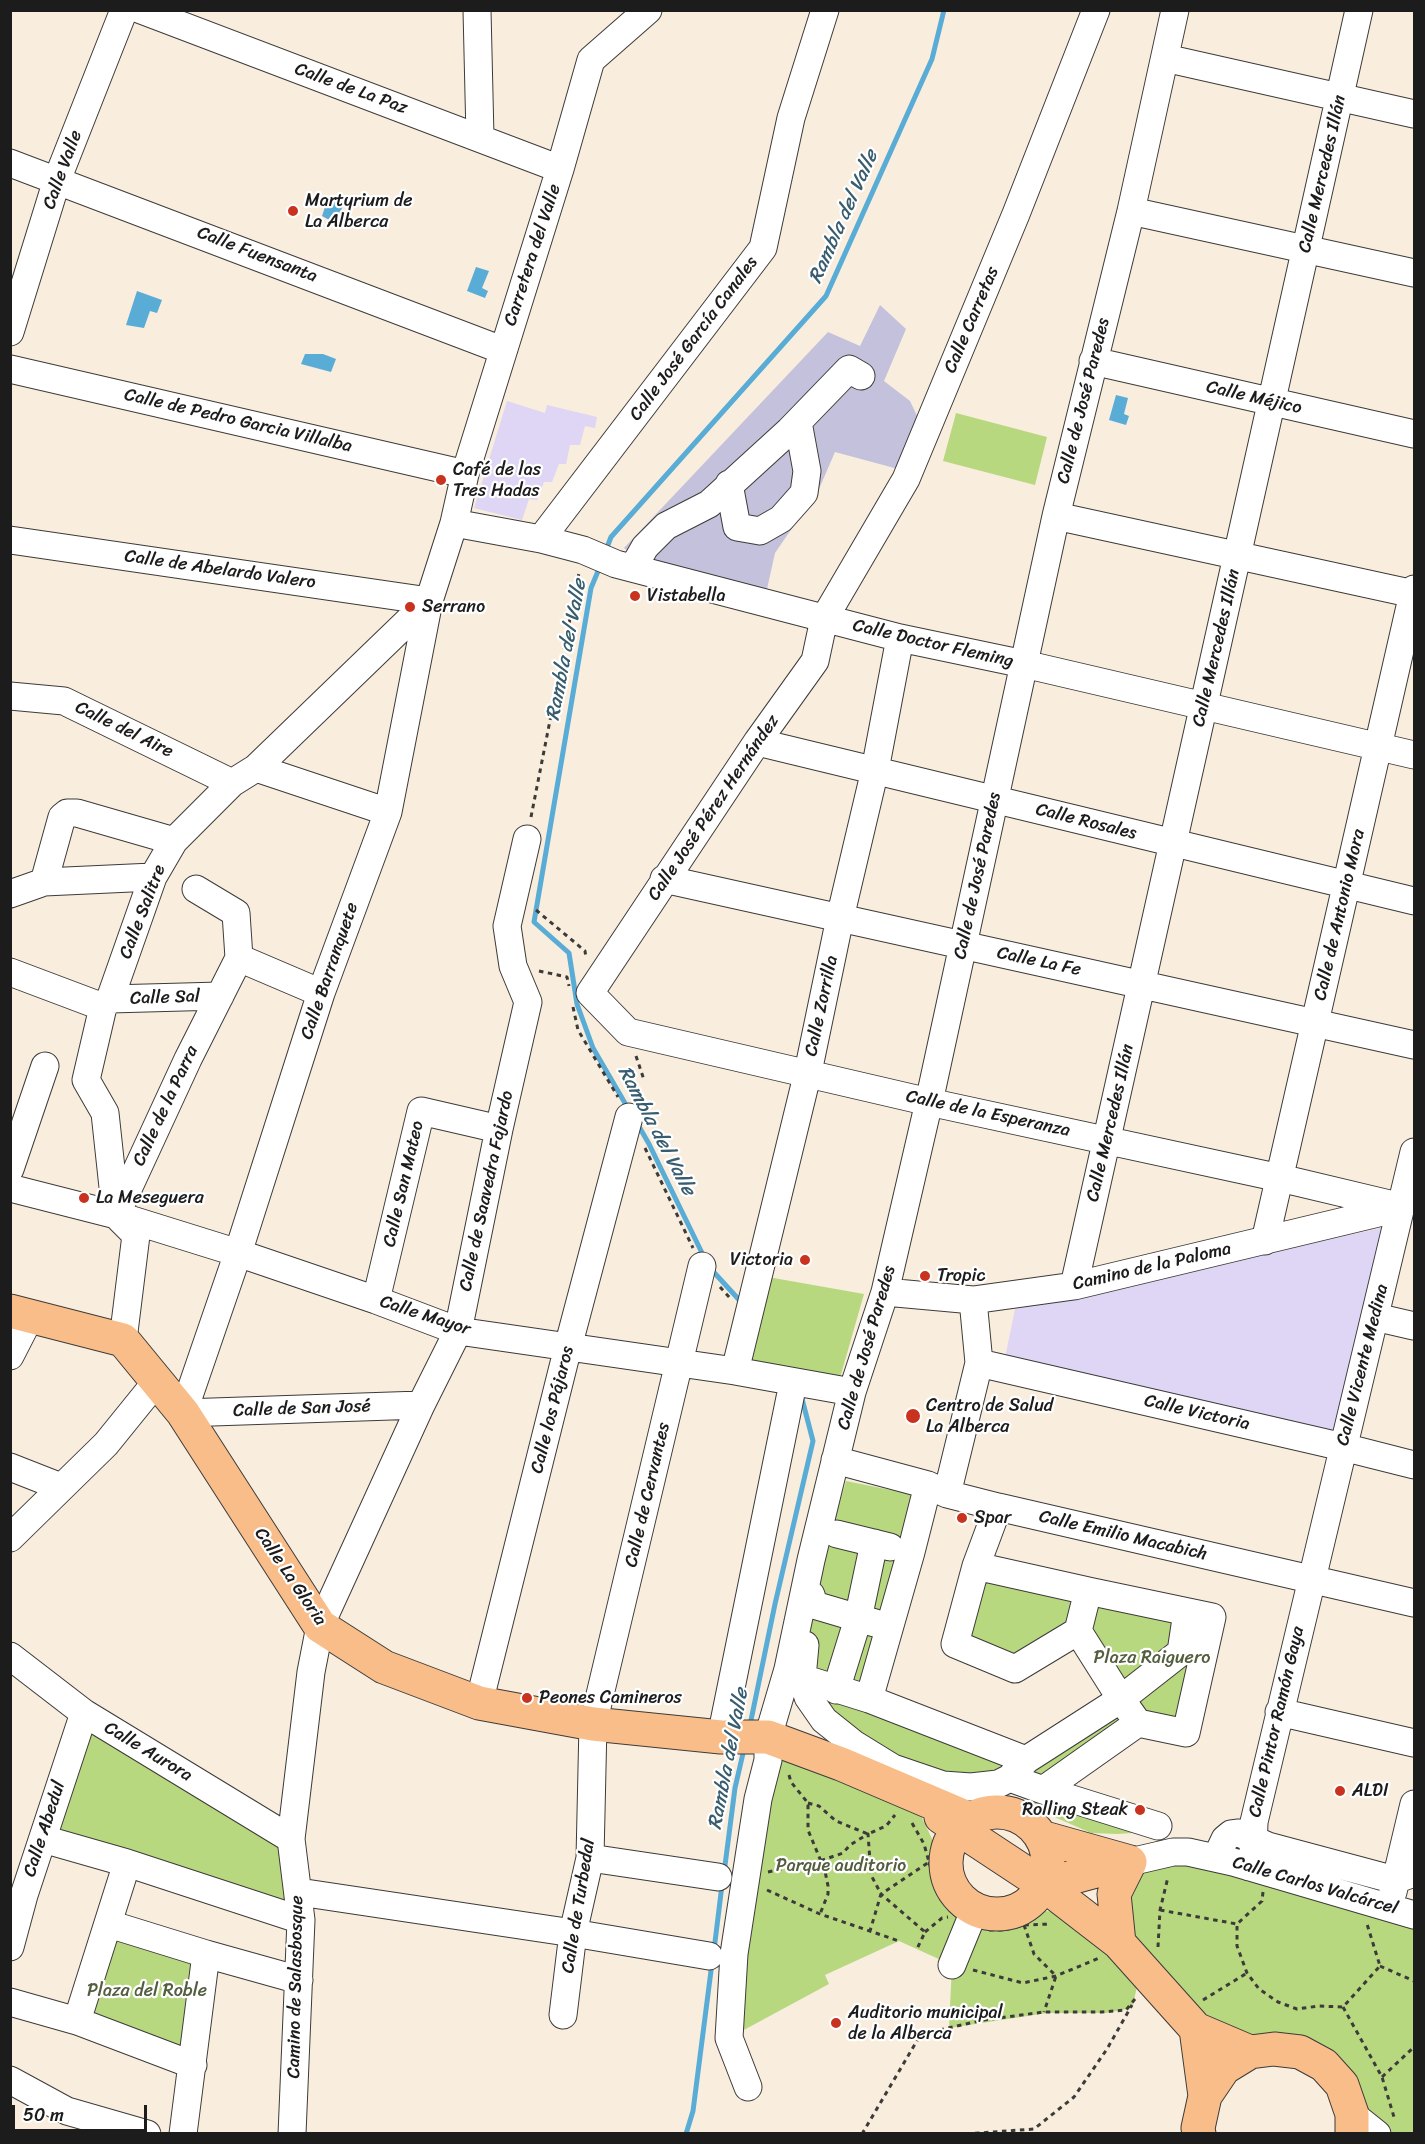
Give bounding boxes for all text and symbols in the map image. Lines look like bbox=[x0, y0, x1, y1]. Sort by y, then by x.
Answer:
street label: Calle de La Paz bbox=[292, 59, 410, 119]
street label: Calle Mercedes Illán bbox=[1294, 93, 1352, 255]
street label: Calle Valle bbox=[39, 128, 87, 212]
water label: Rambla del Valle bbox=[804, 147, 884, 287]
street label: Carretera del Valle bbox=[500, 181, 566, 329]
place label: Martyrium de La Alberca bbox=[305, 190, 412, 232]
marker: Martyrium de La Alberca bbox=[286, 204, 300, 218]
street label: Calle Fuensanta bbox=[194, 222, 320, 288]
street label: Calle José García Canales bbox=[625, 253, 763, 425]
street label: Calle Carretas bbox=[940, 264, 1004, 376]
street label: Calle de José Paredes bbox=[1053, 316, 1115, 486]
street label: Calle Méjico bbox=[1204, 377, 1304, 419]
street label: Calle de Pedro Garcia Villalba bbox=[122, 384, 354, 458]
place label: Café de las Tres Hadas bbox=[453, 459, 541, 502]
marker: Café de las Tres Hadas bbox=[434, 473, 448, 487]
street label: Calle de Abelardo Valero bbox=[123, 546, 317, 594]
street label: Calle Mercedes Illán bbox=[1188, 567, 1246, 729]
water label: Rambla del Valle bbox=[542, 577, 592, 723]
place label: Vistabella bbox=[647, 585, 725, 607]
marker: Vistabella bbox=[628, 589, 642, 603]
place label: Serrano bbox=[422, 596, 485, 618]
marker: Serrano bbox=[403, 600, 417, 614]
street label: Calle Doctor Fleming bbox=[851, 615, 1015, 673]
street label: Calle del Aire bbox=[71, 697, 177, 763]
street label: Calle José Pérez Hernández bbox=[644, 711, 784, 905]
street label: Calle de José Paredes bbox=[950, 791, 1006, 961]
street label: Calle Rosales bbox=[1033, 799, 1139, 845]
street label: Calle de Antonio Mora bbox=[1310, 827, 1370, 1003]
street label: Calle Salitre bbox=[115, 862, 171, 962]
street label: Calle Barranquete bbox=[296, 900, 364, 1042]
street label: Calle La Fe bbox=[995, 943, 1083, 981]
street label: Calle Zorrilla bbox=[801, 954, 843, 1058]
street label: Calle Sal bbox=[130, 986, 200, 1010]
street label: Calle de la Parra bbox=[129, 1042, 203, 1170]
street label: Calle Mercedes Illán bbox=[1082, 1042, 1140, 1204]
water label: Rambla del Valle bbox=[612, 1062, 700, 1200]
street label: Calle de la Esperanza bbox=[904, 1086, 1072, 1142]
street label: Calle de Saavedra Fajardo bbox=[455, 1089, 519, 1293]
street label: Calle San Mateo bbox=[379, 1119, 429, 1249]
place label: La Meseguera bbox=[96, 1187, 204, 1209]
marker: La Meseguera bbox=[77, 1191, 91, 1205]
street label: Camino de la Paloma bbox=[1071, 1238, 1233, 1296]
place label: Victoria bbox=[730, 1249, 793, 1271]
marker: Victoria bbox=[798, 1253, 812, 1267]
street label: Calle de José Paredes bbox=[833, 1263, 901, 1433]
place label: Tropic bbox=[937, 1265, 985, 1287]
marker: Tropic bbox=[918, 1269, 932, 1283]
street label: Calle Vicente Medina bbox=[1332, 1282, 1394, 1448]
street label: Calle Mayor bbox=[377, 1291, 473, 1341]
street label: Calle los Pájaros bbox=[527, 1344, 579, 1476]
street label: Calle Victoria bbox=[1142, 1390, 1252, 1436]
place label: Centro de Salud La Alberca bbox=[926, 1395, 1053, 1438]
street label: Calle de San José bbox=[233, 1396, 371, 1422]
marker: Centro de Salud La Alberca bbox=[904, 1407, 922, 1425]
street label: Calle de Cervantes bbox=[621, 1421, 675, 1569]
street label: Calle Emilio Macabich bbox=[1037, 1506, 1209, 1566]
place label: Spar bbox=[974, 1507, 1011, 1529]
marker: Spar bbox=[955, 1511, 969, 1525]
street label: Calle La Gloria bbox=[249, 1524, 331, 1630]
street label: Calle Pintor Ramón Gaya bbox=[1245, 1625, 1309, 1819]
park label: Plaza Raiguero bbox=[1094, 1647, 1210, 1669]
water label: Rambla del Valle bbox=[704, 1686, 754, 1832]
place label: Peones Camineros bbox=[539, 1687, 682, 1709]
marker: Peones Camineros bbox=[520, 1691, 534, 1705]
street label: Calle Aurora bbox=[100, 1717, 196, 1787]
street label: Calle Abedul bbox=[19, 1778, 71, 1880]
place label: ALDI bbox=[1352, 1780, 1388, 1802]
marker: ALDI bbox=[1333, 1784, 1347, 1798]
place label: Rolling Steak bbox=[1022, 1799, 1128, 1821]
marker: Rolling Steak bbox=[1133, 1803, 1147, 1817]
street label: Calle de Turbedal bbox=[558, 1837, 600, 1975]
street label: Calle Carlos Valcárcel bbox=[1230, 1852, 1400, 1920]
park label: Parque auditorio bbox=[776, 1855, 906, 1877]
street label: Camino de Salasbosque bbox=[284, 1895, 308, 2079]
park label: Plaza del Roble bbox=[87, 1980, 207, 2002]
place label: Auditorio municipal de la Alberca bbox=[848, 2002, 1003, 2044]
marker: Auditorio municipal de la Alberca bbox=[829, 2016, 843, 2030]
scale bar bbox=[15, 2093, 150, 2131]
text: 50 m bbox=[23, 2099, 64, 2131]

